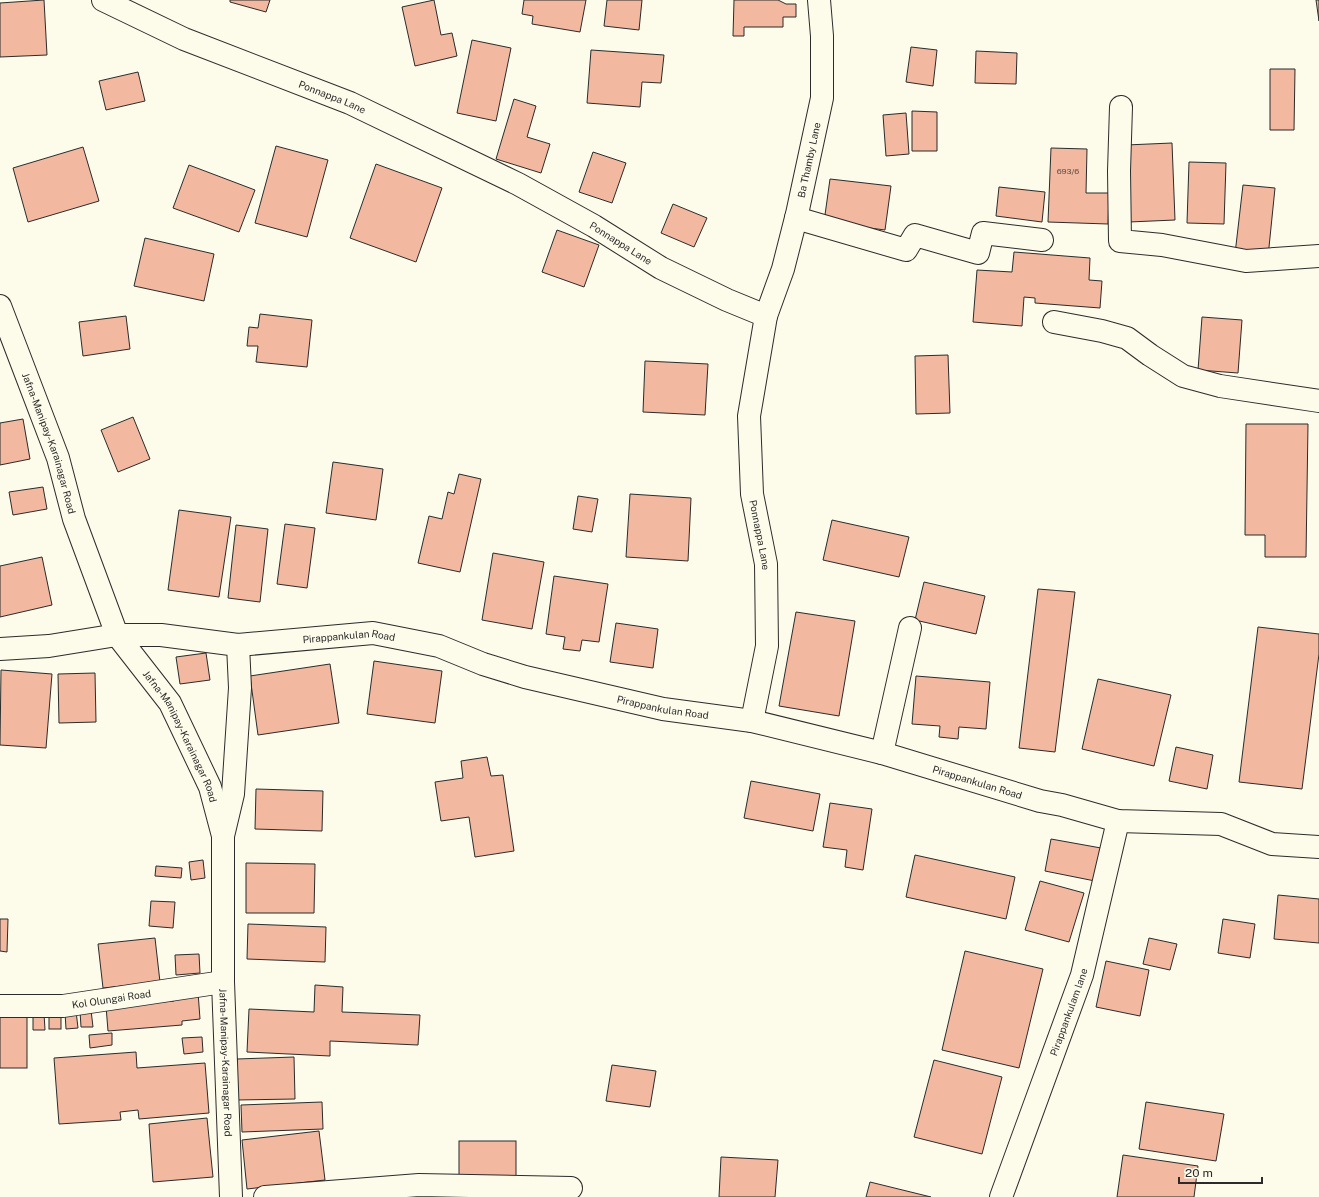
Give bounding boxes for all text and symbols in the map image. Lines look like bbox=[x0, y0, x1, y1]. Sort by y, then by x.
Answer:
street label: Ponnappa Lane bbox=[297, 78, 368, 116]
street label: Ba Thamby Lane bbox=[795, 121, 823, 199]
house number: 693/6 bbox=[1057, 166, 1079, 176]
street label: Ponnappa Lane bbox=[588, 219, 655, 267]
street label: Jafna-Manipay-Karainagar Road bbox=[20, 371, 78, 515]
street label: Ponnappa Lane bbox=[747, 499, 772, 571]
street label: Pirappankulan Road bbox=[302, 627, 396, 645]
street label: Jafna-Manipay-Karainagar Road bbox=[141, 668, 220, 804]
street label: Pirappankulan Road bbox=[616, 692, 709, 721]
street label: Pirappankulan Road bbox=[931, 763, 1024, 801]
street label: Pirappankulam lane bbox=[1047, 967, 1089, 1057]
street label: Kol Olungai Road bbox=[71, 987, 152, 1011]
street label: Jafna-Manipay-Karainagar Road bbox=[217, 988, 235, 1137]
scale bar bbox=[1179, 1159, 1262, 1185]
text: 20 m bbox=[1185, 1166, 1213, 1180]

